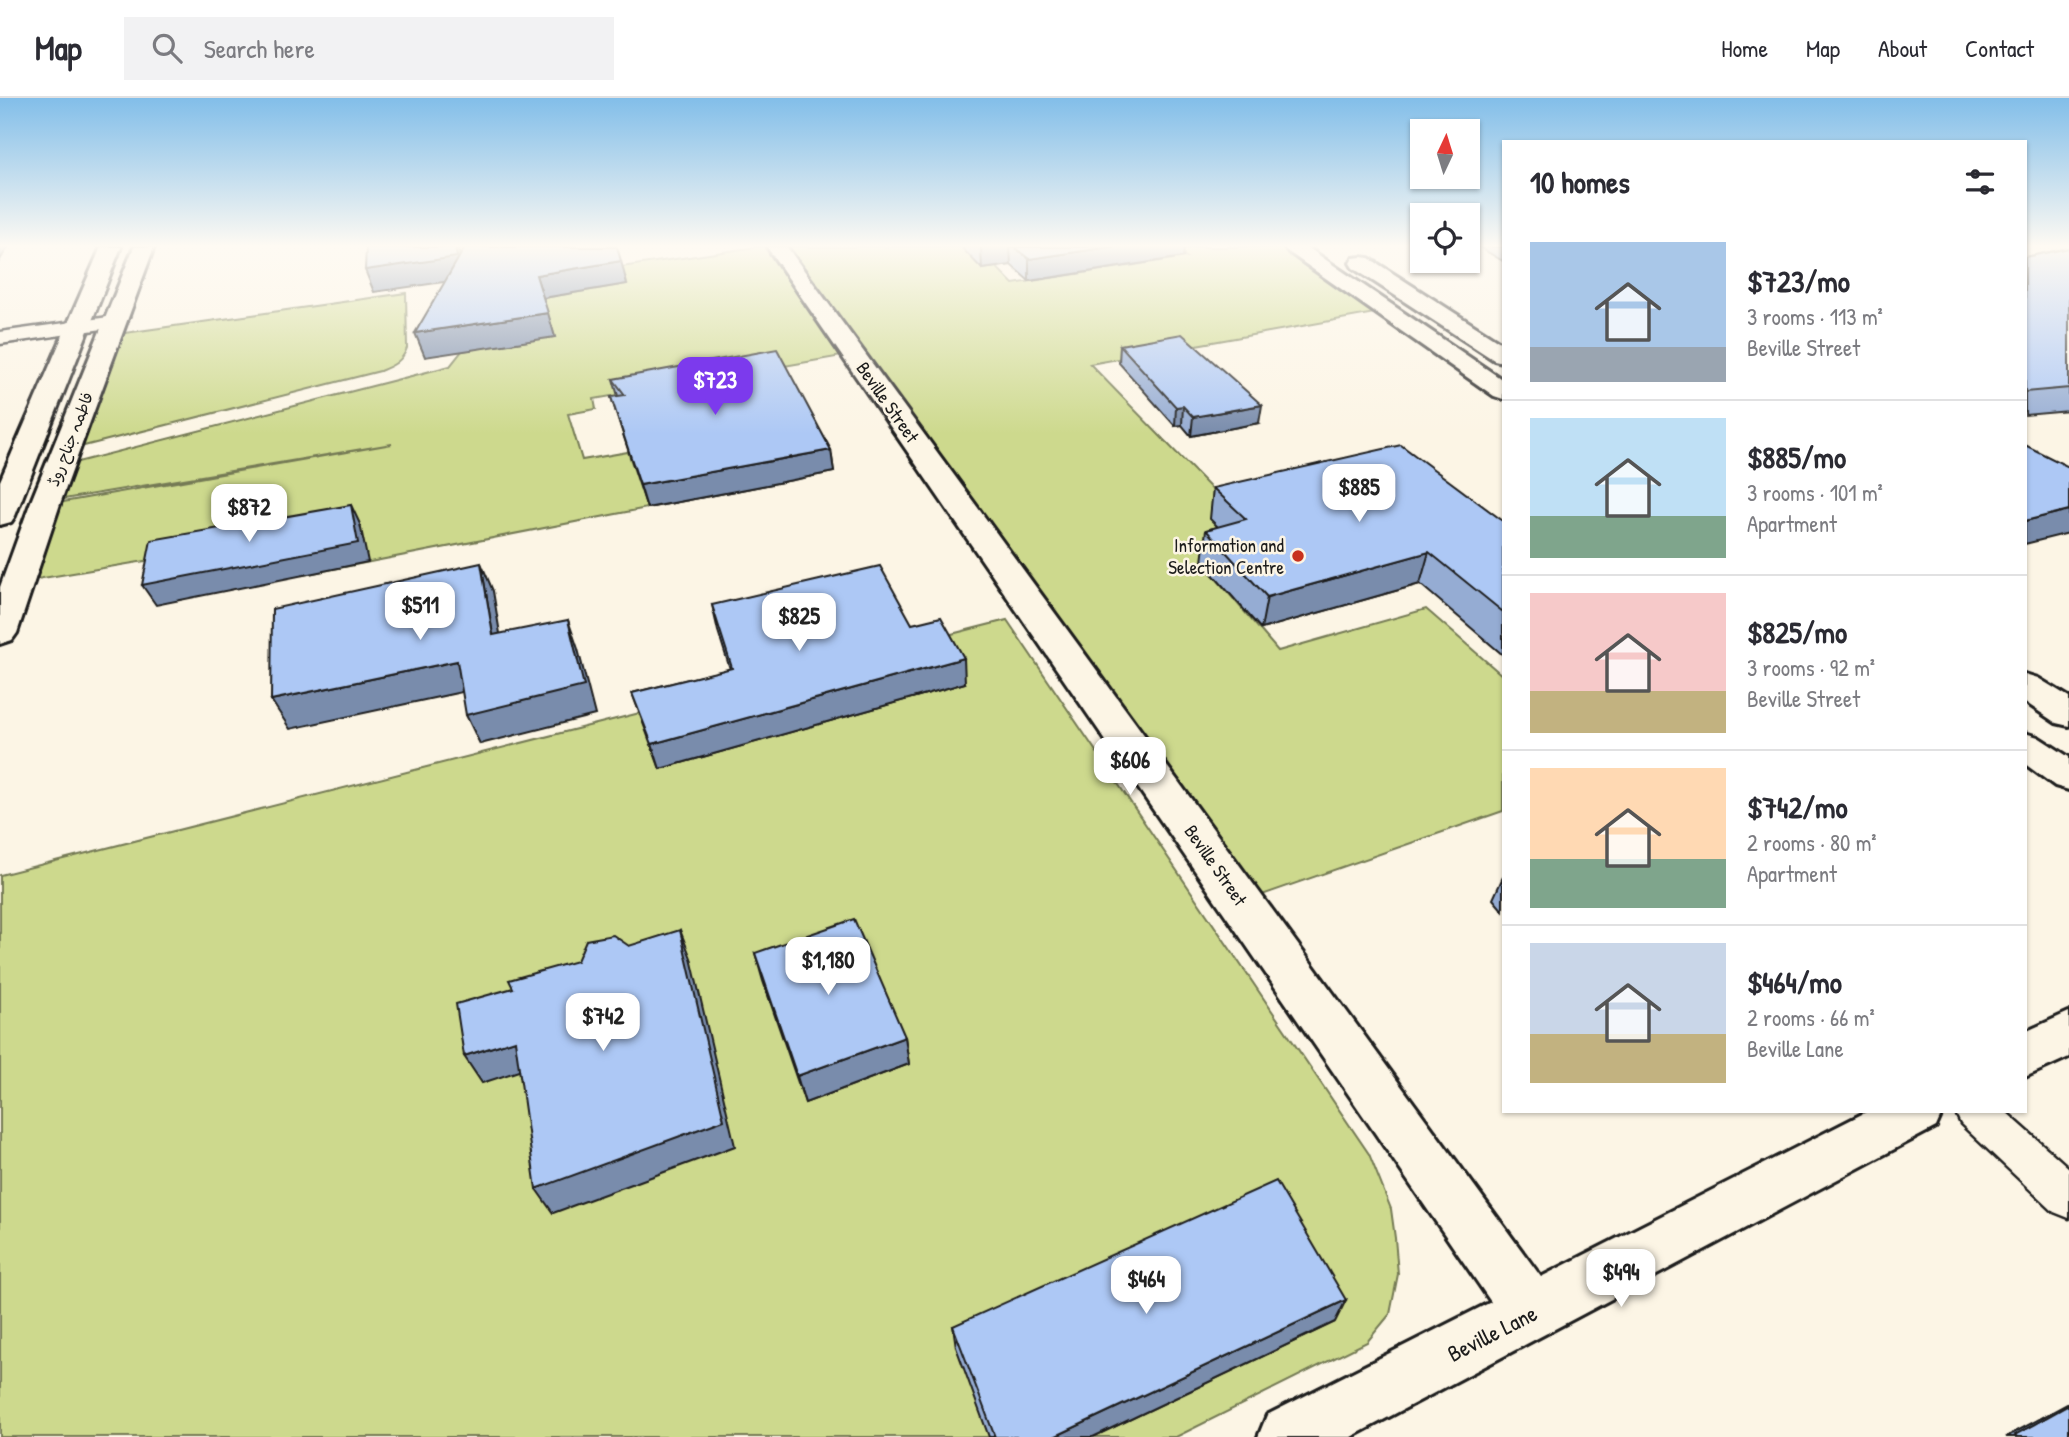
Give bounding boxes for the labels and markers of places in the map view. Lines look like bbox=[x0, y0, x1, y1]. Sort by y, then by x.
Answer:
pin: $723 bbox=[674, 358, 756, 417]
pin: $885 bbox=[1318, 464, 1400, 524]
pin: $872 bbox=[208, 484, 290, 544]
place label: Information and Selection Centre bbox=[1168, 532, 1285, 580]
marker: Information and Selection Centre bbox=[1290, 548, 1306, 564]
pin: $511 bbox=[379, 582, 461, 642]
pin: $825 bbox=[758, 594, 840, 653]
pin: $606 bbox=[1089, 738, 1171, 797]
pin: $1,180 bbox=[771, 937, 885, 997]
pin: $742 bbox=[562, 993, 644, 1053]
pin: $494 bbox=[1580, 1250, 1662, 1309]
pin: $464 bbox=[1105, 1256, 1187, 1316]

